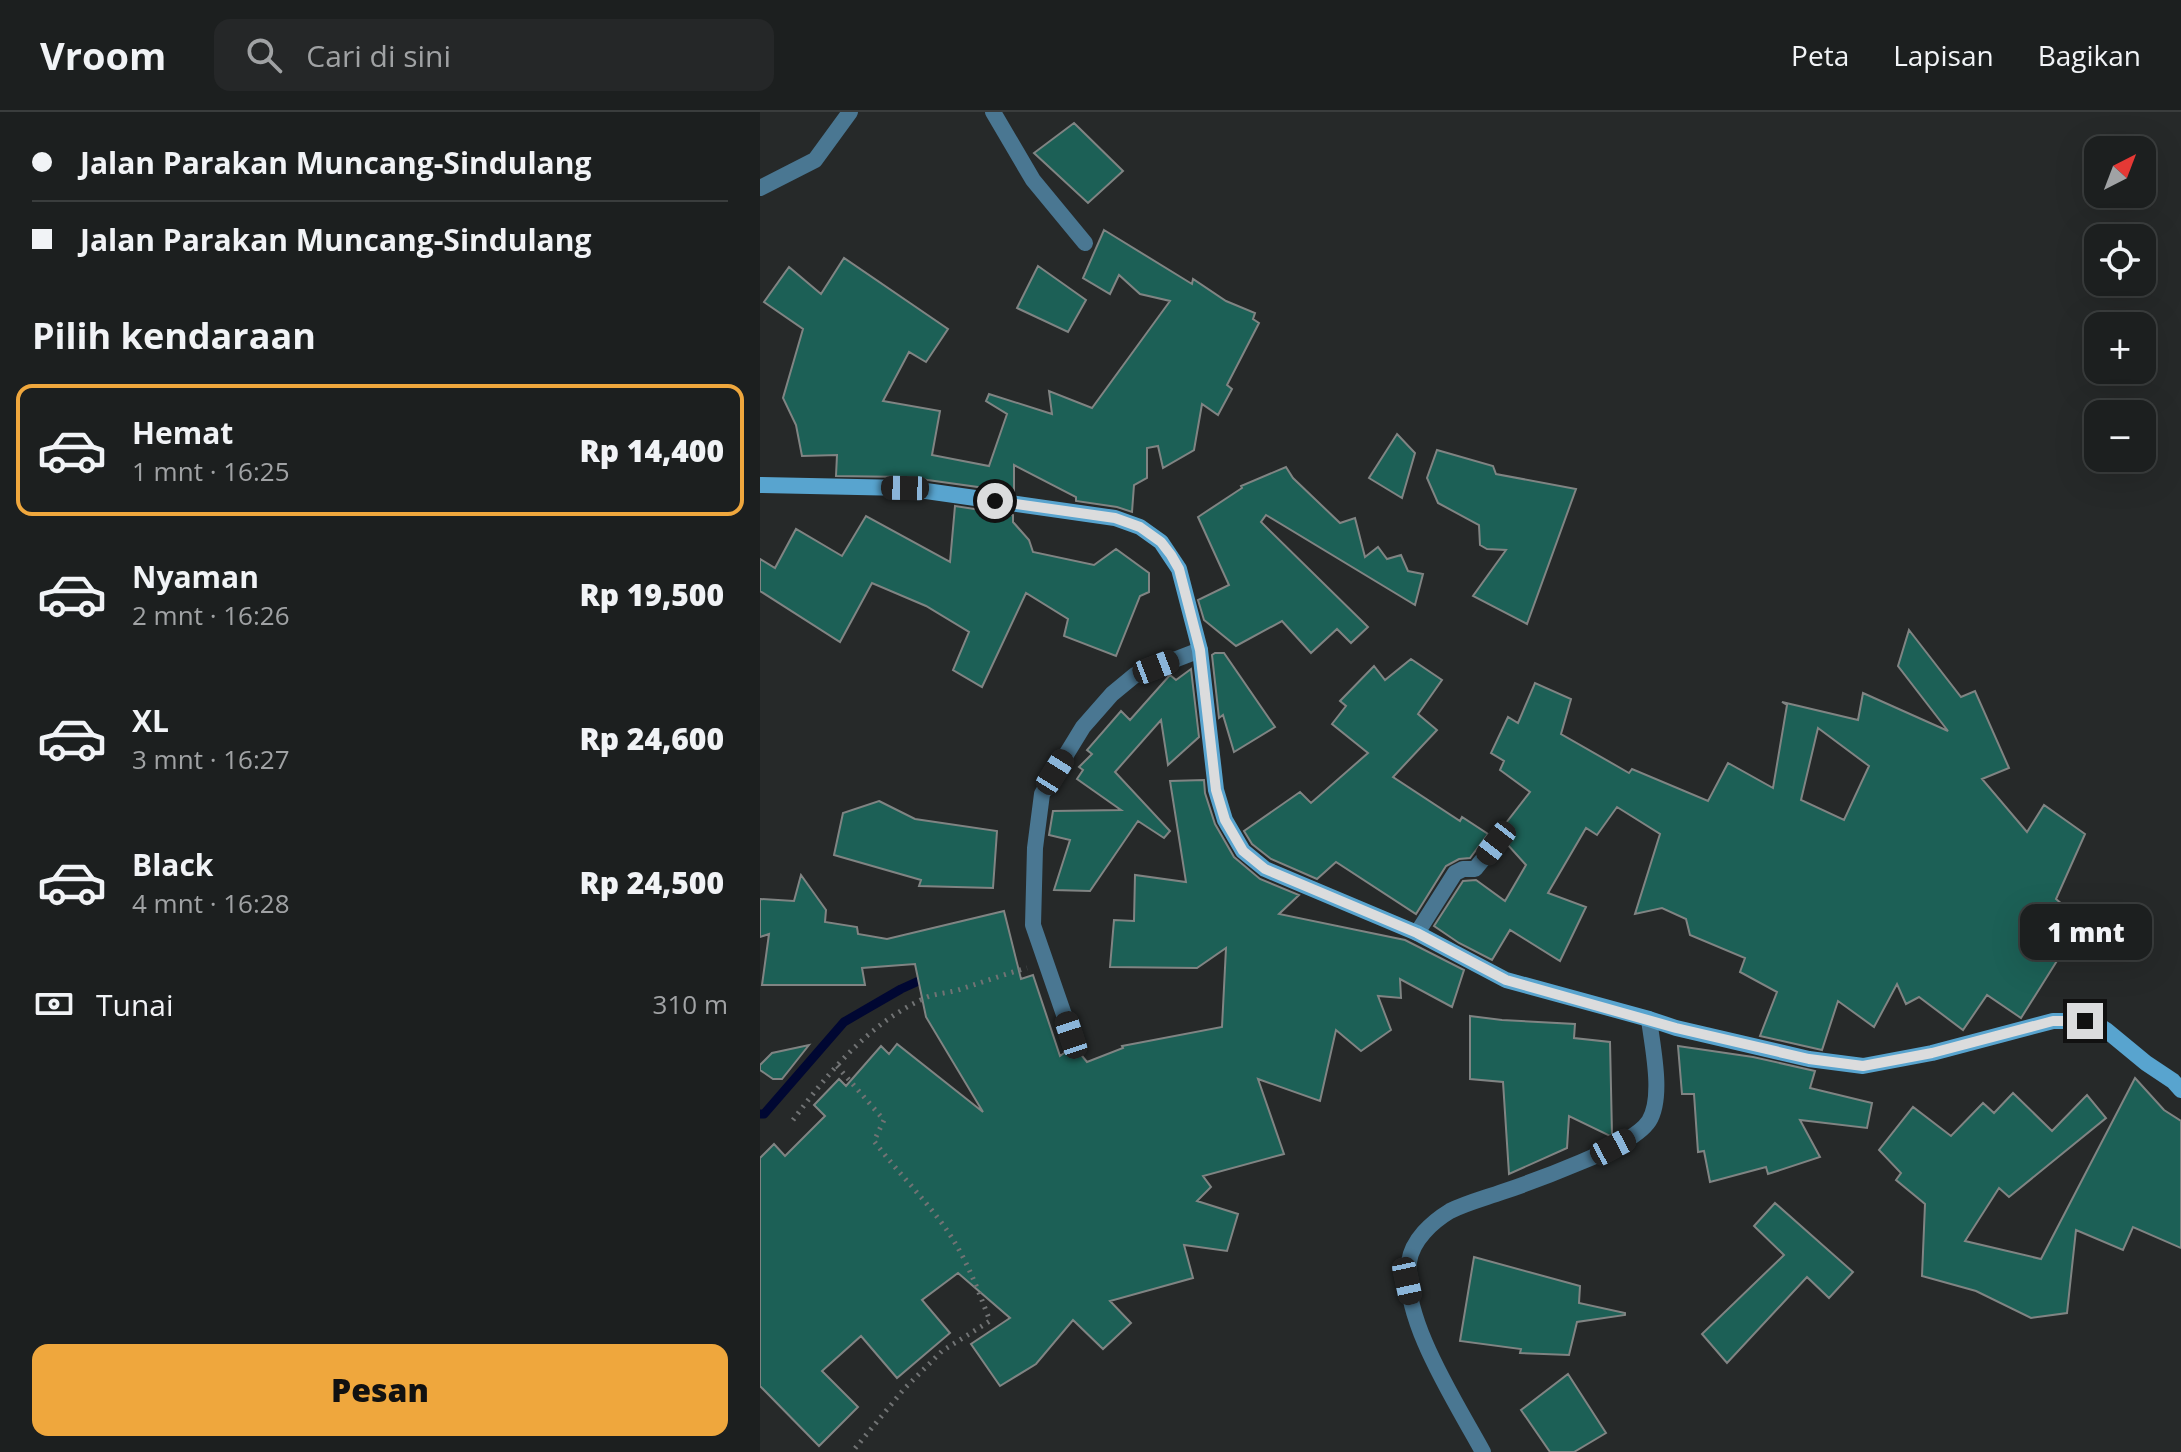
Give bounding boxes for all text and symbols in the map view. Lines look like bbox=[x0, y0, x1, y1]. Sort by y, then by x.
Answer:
search box bbox=[214, 19, 774, 91]
text: Vroom bbox=[40, 29, 166, 81]
icon: search bbox=[242, 33, 286, 77]
text: Cari di sini bbox=[306, 35, 451, 76]
text: Peta bbox=[1791, 36, 1849, 74]
text: Lapisan bbox=[1893, 36, 1994, 74]
text: Bagikan bbox=[2038, 36, 2141, 74]
north arrow bbox=[2084, 136, 2156, 208]
map controls bbox=[2084, 136, 2156, 472]
text: Jalan Parakan Muncang-Sindulang bbox=[80, 142, 591, 183]
text: Jalan Parakan Muncang-Sindulang bbox=[80, 219, 591, 260]
button: locate bbox=[2084, 224, 2156, 296]
text: Pilih kendaraan bbox=[32, 311, 316, 360]
button: + bbox=[2084, 312, 2156, 384]
button: − bbox=[2084, 400, 2156, 472]
text: Hemat bbox=[132, 412, 233, 453]
icon: car bbox=[36, 414, 108, 486]
text: Rp 14,400 bbox=[579, 430, 724, 471]
text: 1 mnt · 16:25 bbox=[132, 453, 290, 489]
car bbox=[881, 476, 929, 500]
route start bbox=[977, 483, 1013, 519]
text: Nyaman bbox=[132, 556, 259, 597]
icon: car bbox=[36, 558, 108, 630]
text: Rp 19,500 bbox=[579, 574, 724, 615]
text: 2 mnt · 16:26 bbox=[132, 597, 290, 633]
car bbox=[1129, 647, 1183, 687]
text: XL bbox=[132, 700, 169, 741]
icon: car bbox=[36, 702, 108, 774]
text: Rp 24,600 bbox=[579, 718, 724, 759]
text: 3 mnt · 16:27 bbox=[132, 741, 290, 777]
car bbox=[1032, 745, 1078, 799]
car bbox=[1472, 817, 1520, 869]
text: Black bbox=[132, 844, 213, 885]
icon: car bbox=[36, 846, 108, 918]
text: Rp 24,500 bbox=[579, 862, 724, 903]
text: 4 mnt · 16:28 bbox=[132, 885, 290, 921]
callout: 1 mnt bbox=[2019, 905, 2151, 961]
text: 1 mnt bbox=[2047, 914, 2125, 950]
icon: cash bbox=[32, 982, 76, 1026]
text: Tunai bbox=[96, 984, 174, 1025]
text: 310 m bbox=[653, 986, 728, 1022]
route end bbox=[2067, 1003, 2103, 1039]
car bbox=[1052, 1008, 1090, 1062]
car bbox=[1586, 1125, 1640, 1169]
car bbox=[1390, 1255, 1424, 1307]
button: Pesan bbox=[32, 1344, 728, 1436]

